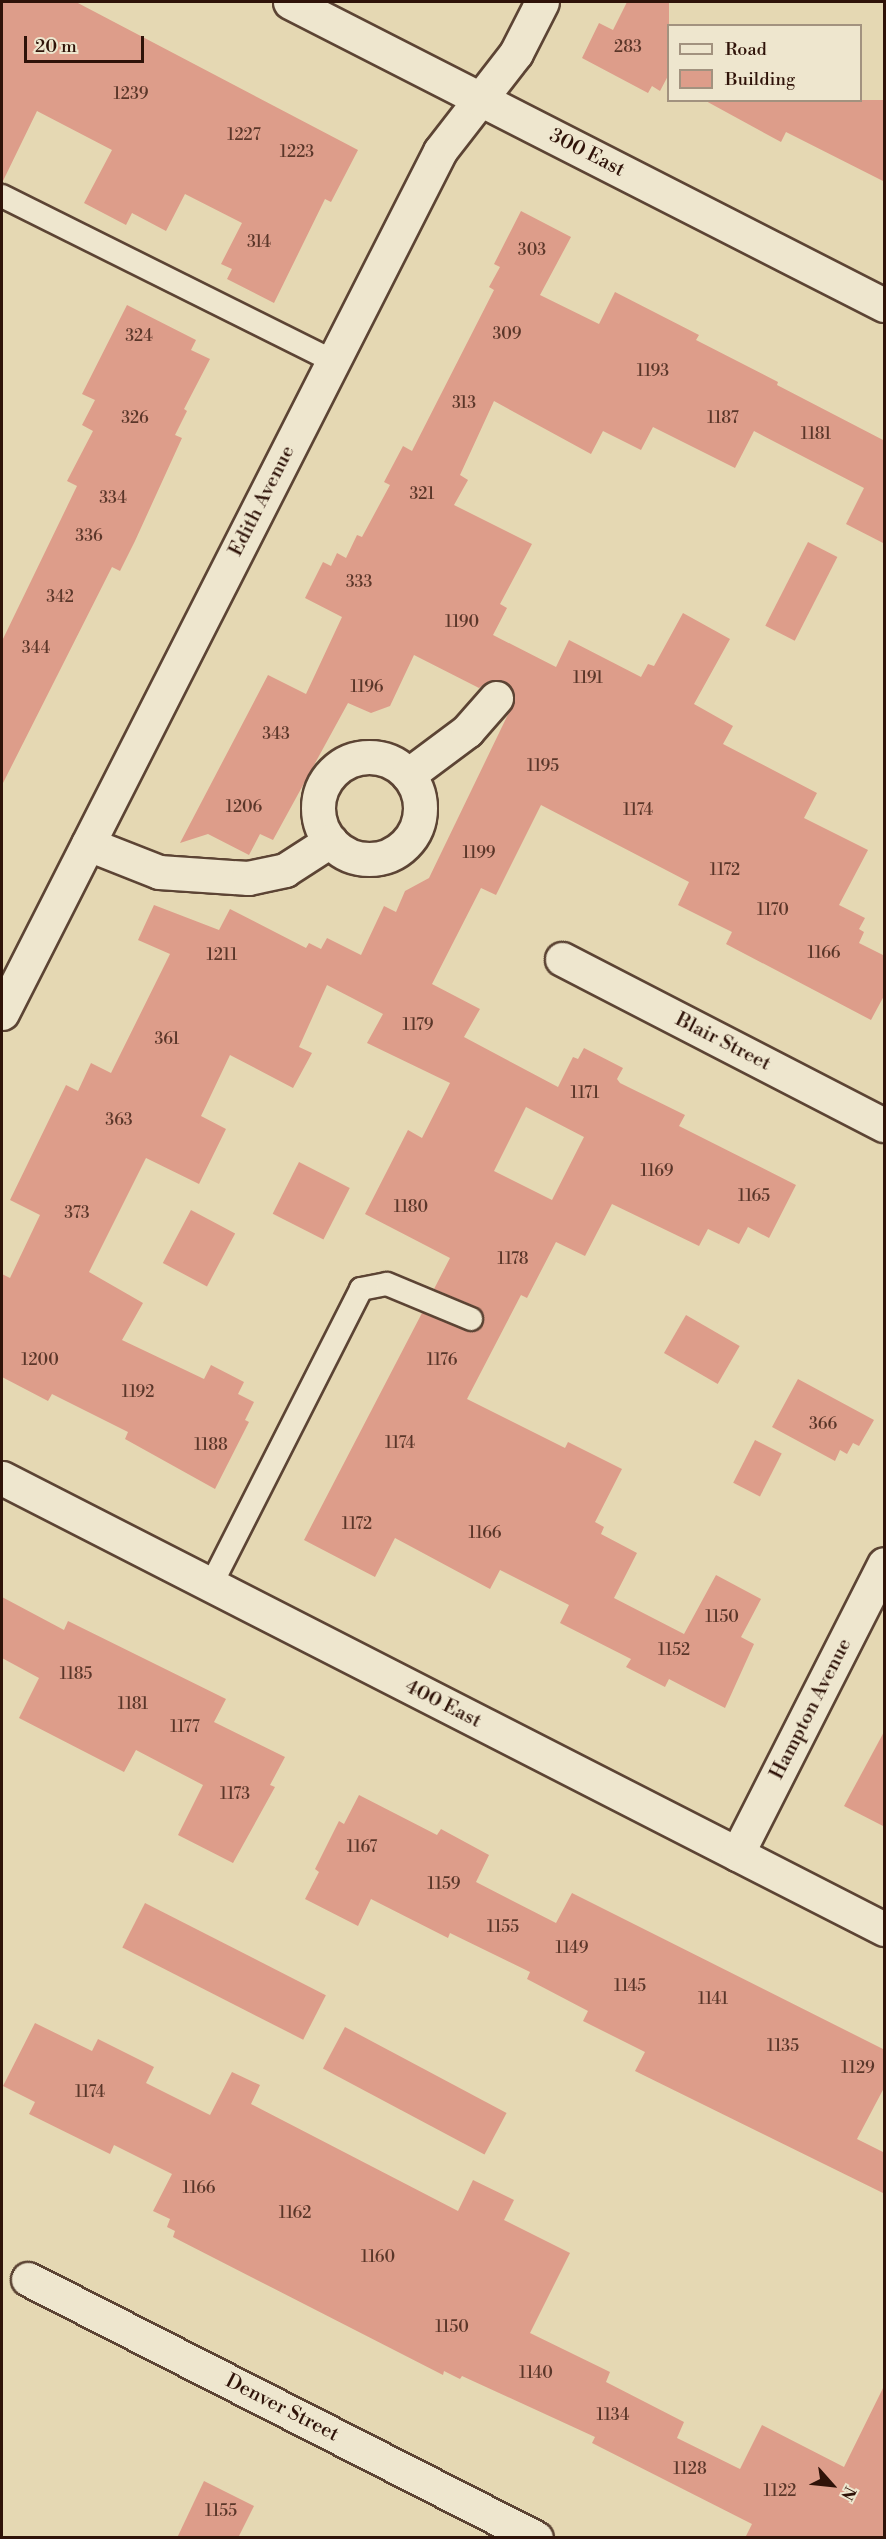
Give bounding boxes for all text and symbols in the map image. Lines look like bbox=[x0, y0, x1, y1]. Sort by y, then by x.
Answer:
scale bar bbox=[27, 24, 147, 62]
legend bbox=[667, 24, 862, 102]
text: 20 m bbox=[35, 35, 77, 58]
house number: 283 bbox=[614, 37, 642, 57]
text: Road bbox=[725, 38, 767, 61]
text: Building bbox=[725, 68, 795, 91]
house number: 1239 bbox=[114, 84, 148, 104]
street label: 300 East bbox=[545, 124, 629, 182]
house number: 1227 bbox=[227, 125, 261, 145]
house number: 1223 bbox=[280, 142, 314, 162]
house number: 314 bbox=[247, 232, 271, 252]
house number: 303 bbox=[518, 240, 546, 260]
house number: 309 bbox=[492, 324, 522, 344]
house number: 324 bbox=[125, 326, 153, 346]
house number: 1193 bbox=[637, 361, 669, 381]
house number: 313 bbox=[452, 393, 476, 413]
house number: 326 bbox=[121, 408, 149, 428]
house number: 1187 bbox=[707, 408, 739, 428]
house number: 1181 bbox=[801, 424, 831, 444]
street label: Edith Avenue bbox=[224, 442, 300, 560]
house number: 321 bbox=[409, 484, 435, 504]
house number: 334 bbox=[99, 488, 127, 508]
house number: 336 bbox=[75, 526, 103, 546]
house number: 333 bbox=[346, 572, 372, 592]
house number: 342 bbox=[46, 587, 74, 607]
house number: 1190 bbox=[445, 612, 479, 632]
house number: 344 bbox=[22, 638, 50, 658]
house number: 1191 bbox=[573, 668, 603, 688]
house number: 1196 bbox=[350, 677, 384, 697]
house number: 343 bbox=[262, 724, 290, 744]
house number: 1195 bbox=[527, 756, 559, 776]
house number: 1206 bbox=[226, 797, 262, 817]
house number: 1174 bbox=[623, 800, 653, 820]
house number: 1199 bbox=[462, 843, 496, 863]
house number: 1172 bbox=[710, 860, 740, 880]
house number: 1170 bbox=[757, 900, 789, 920]
house number: 1166 bbox=[807, 943, 841, 963]
house number: 1211 bbox=[207, 945, 237, 965]
street label: Blair Street bbox=[671, 1008, 775, 1076]
house number: 1179 bbox=[403, 1015, 433, 1035]
house number: 361 bbox=[155, 1029, 179, 1049]
house number: 1171 bbox=[570, 1083, 600, 1103]
house number: 363 bbox=[105, 1110, 133, 1130]
house number: 1169 bbox=[640, 1161, 674, 1181]
house number: 1165 bbox=[738, 1186, 770, 1206]
house number: 1180 bbox=[394, 1197, 428, 1217]
house number: 373 bbox=[64, 1203, 90, 1223]
house number: 1178 bbox=[497, 1249, 529, 1269]
house number: 1200 bbox=[21, 1350, 59, 1370]
house number: 1176 bbox=[427, 1350, 457, 1370]
house number: 1192 bbox=[122, 1382, 154, 1402]
house number: 366 bbox=[809, 1414, 837, 1434]
house number: 1174 bbox=[385, 1433, 415, 1453]
house number: 1188 bbox=[194, 1435, 228, 1455]
house number: 1172 bbox=[342, 1514, 372, 1534]
house number: 1166 bbox=[468, 1523, 502, 1543]
house number: 1150 bbox=[705, 1607, 739, 1627]
street label: Hampton Avenue bbox=[765, 1634, 857, 1784]
house number: 1152 bbox=[658, 1640, 690, 1660]
house number: 1185 bbox=[60, 1664, 92, 1684]
street label: 400 East bbox=[401, 1675, 485, 1733]
house number: 1181 bbox=[118, 1694, 148, 1714]
house number: 1177 bbox=[170, 1717, 200, 1737]
house number: 1173 bbox=[220, 1784, 250, 1804]
house number: 1167 bbox=[347, 1837, 377, 1857]
house number: 1159 bbox=[428, 1874, 460, 1894]
house number: 1155 bbox=[487, 1917, 519, 1937]
house number: 1149 bbox=[556, 1938, 588, 1958]
house number: 1145 bbox=[614, 1976, 646, 1996]
house number: 1141 bbox=[698, 1989, 728, 2009]
house number: 1135 bbox=[767, 2036, 799, 2056]
house number: 1129 bbox=[841, 2058, 875, 2078]
house number: 1174 bbox=[75, 2082, 105, 2102]
house number: 1166 bbox=[182, 2178, 216, 2198]
house number: 1162 bbox=[279, 2203, 311, 2223]
house number: 1160 bbox=[361, 2247, 395, 2267]
house number: 1150 bbox=[435, 2317, 469, 2337]
house number: 1140 bbox=[519, 2363, 553, 2383]
street label: Denver Street bbox=[221, 2369, 343, 2447]
house number: 1134 bbox=[597, 2405, 629, 2425]
north arrow bbox=[802, 2455, 862, 2515]
house number: 1128 bbox=[673, 2459, 707, 2479]
house number: 1122 bbox=[764, 2481, 796, 2501]
text: N bbox=[836, 2483, 860, 2503]
house number: 1155 bbox=[205, 2501, 237, 2521]

